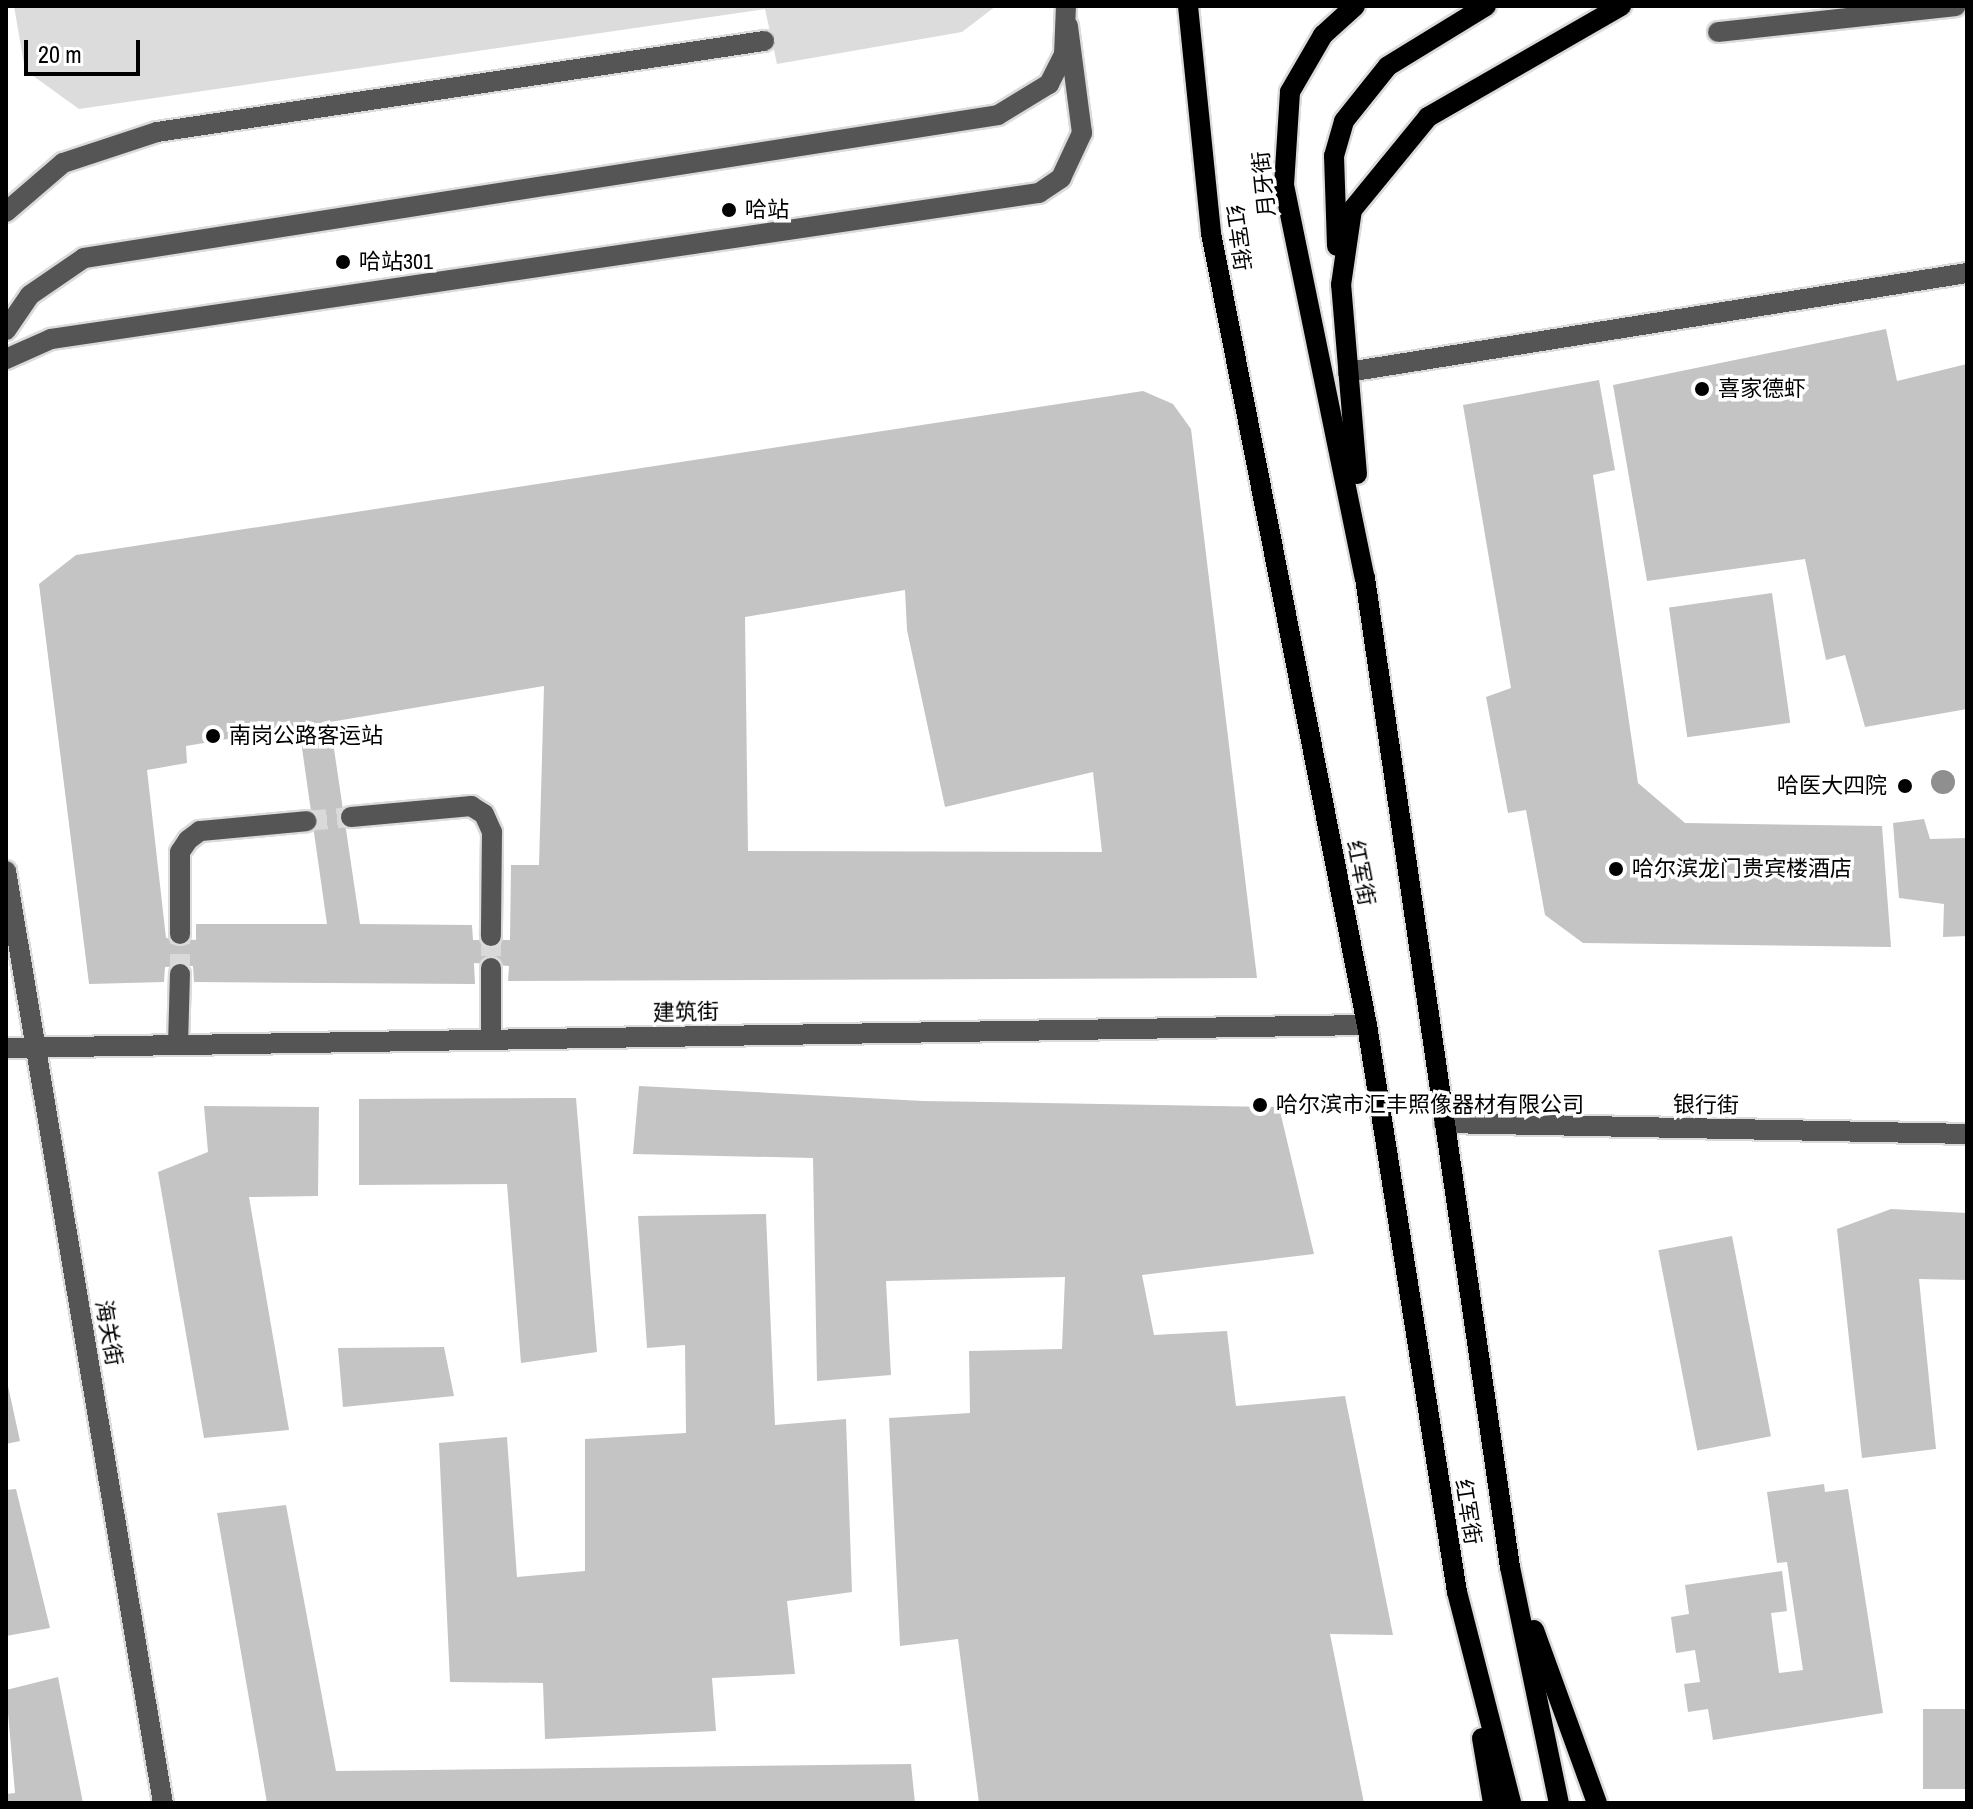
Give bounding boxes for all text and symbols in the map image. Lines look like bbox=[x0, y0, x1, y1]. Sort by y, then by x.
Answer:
scale bar bbox=[28, 24, 144, 74]
text: 20 m bbox=[38, 38, 82, 70]
street label: 月牙街 bbox=[1247, 150, 1281, 218]
place label: 哈站 bbox=[745, 197, 789, 223]
marker: 哈站 bbox=[720, 201, 738, 219]
street label: 红军街 bbox=[1220, 203, 1256, 273]
place label: 哈站301 bbox=[359, 249, 433, 275]
marker: 哈站301 bbox=[334, 253, 352, 271]
place label: 喜家德虾 bbox=[1718, 376, 1806, 402]
marker: 喜家德虾 bbox=[1693, 380, 1711, 398]
place label: 南岗公路客运站 bbox=[229, 723, 383, 749]
marker: 南岗公路客运站 bbox=[204, 727, 222, 745]
place label: 哈医大四院 bbox=[1777, 773, 1887, 799]
marker: 哈医大四院 bbox=[1894, 775, 1916, 797]
street label: 红军街 bbox=[1342, 838, 1380, 908]
place label: 哈尔滨龙门贵宾楼酒店 bbox=[1632, 856, 1852, 882]
marker: 哈尔滨龙门贵宾楼酒店 bbox=[1607, 860, 1625, 878]
street label: 建筑街 bbox=[653, 998, 719, 1026]
street label: 银行街 bbox=[1673, 1091, 1739, 1119]
place label: 哈尔滨市汇丰照像器材有限公司 bbox=[1276, 1092, 1584, 1118]
marker: 哈尔滨市汇丰照像器材有限公司 bbox=[1251, 1096, 1269, 1114]
street label: 海关街 bbox=[90, 1298, 128, 1368]
street label: 红军街 bbox=[1450, 1477, 1486, 1547]

